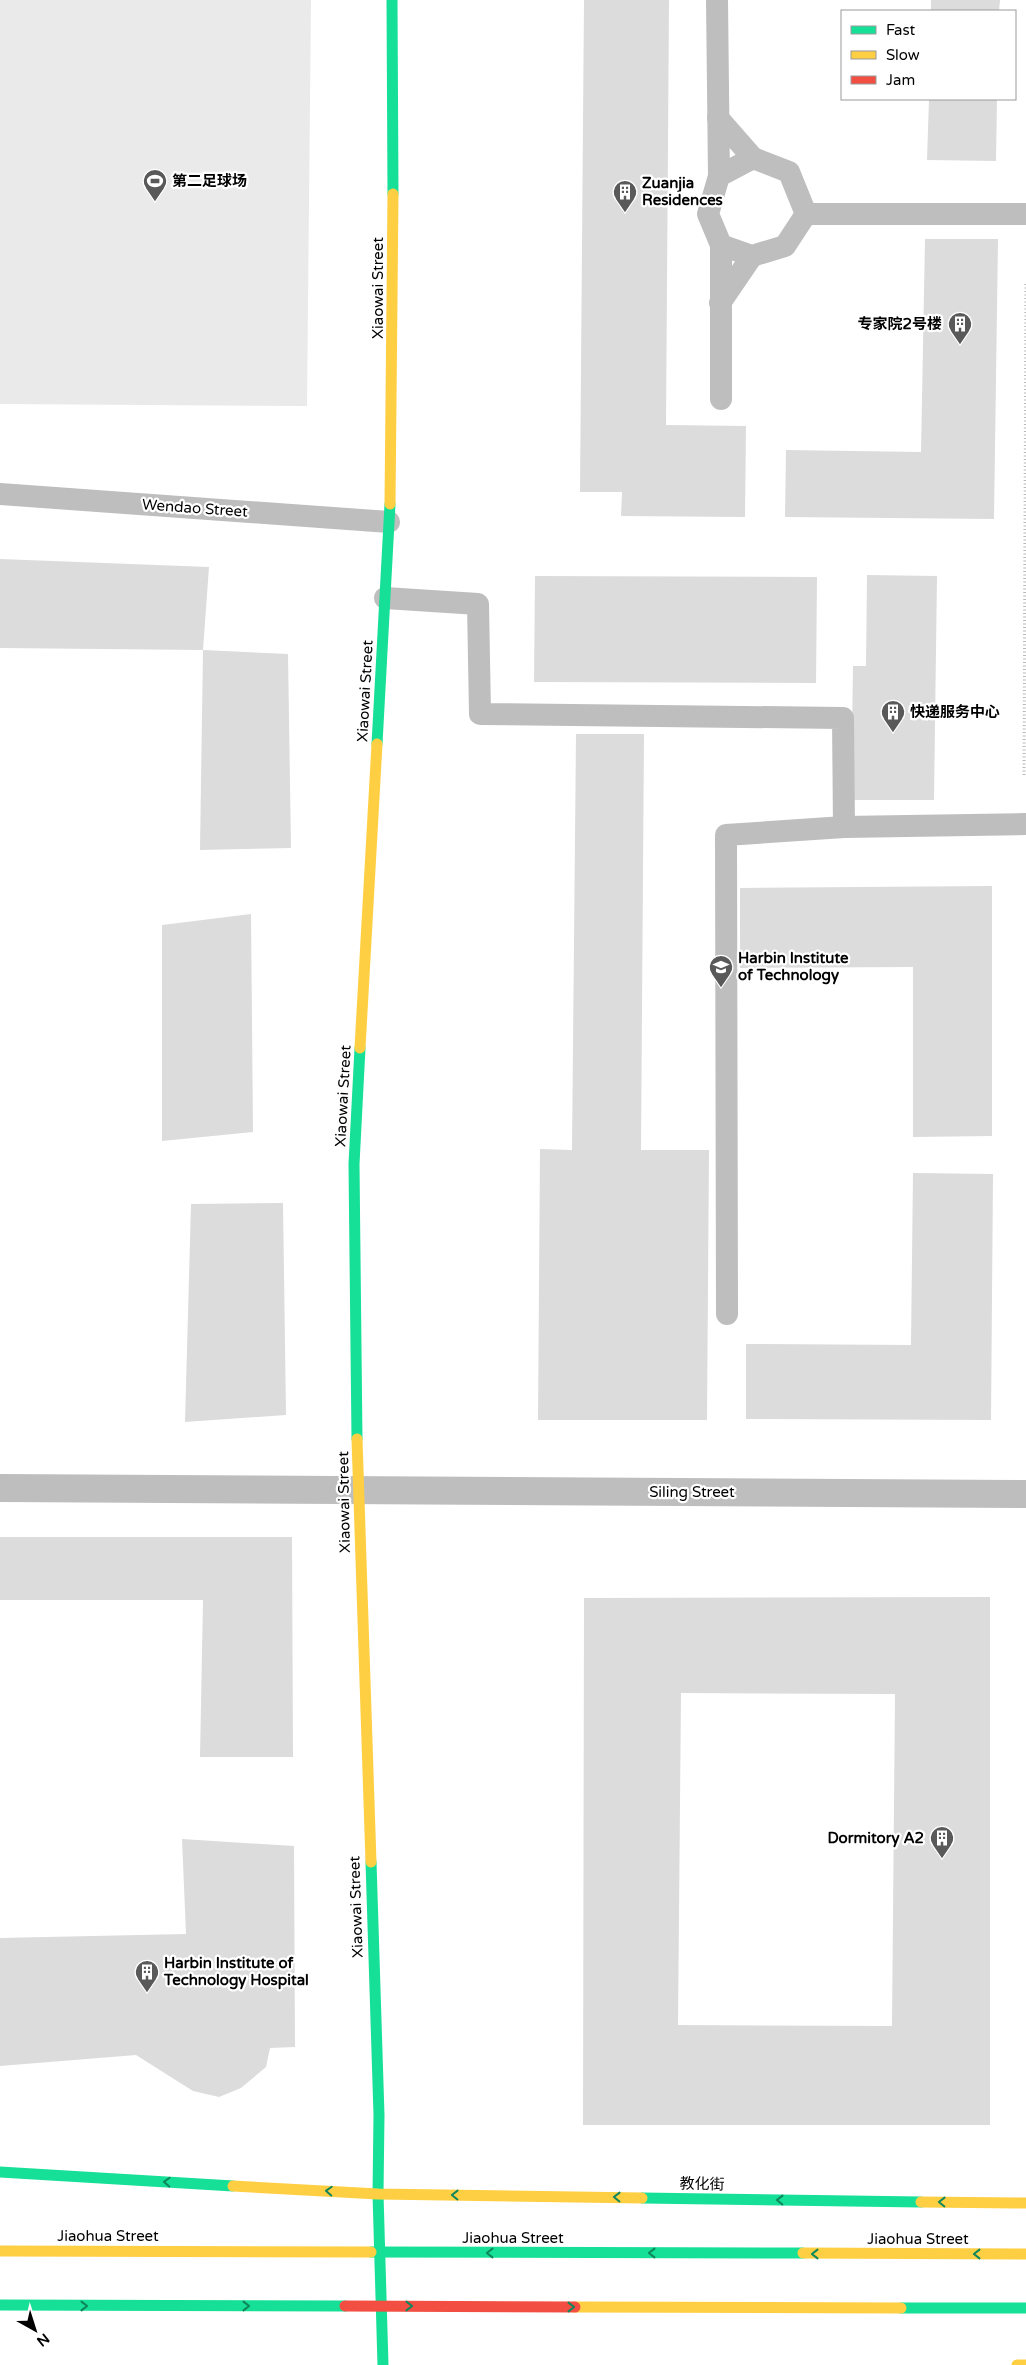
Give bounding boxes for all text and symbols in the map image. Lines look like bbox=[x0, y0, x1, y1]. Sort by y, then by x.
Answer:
legend bbox=[841, 10, 1016, 100]
text: Fast bbox=[886, 21, 916, 39]
text: Slow bbox=[886, 46, 920, 64]
text: Jam bbox=[886, 71, 915, 89]
sports icon: 第二足球场 bbox=[142, 168, 168, 202]
place label: 第二足球场 bbox=[172, 172, 247, 190]
place label: Zuanjia Residences bbox=[642, 174, 723, 209]
building icon: Zuanjia Residences bbox=[612, 179, 638, 213]
street label: Xiaowai Street bbox=[369, 237, 387, 339]
building icon: 专家院2号楼 bbox=[947, 311, 973, 345]
place label: 专家院2号楼 bbox=[858, 315, 942, 333]
street label: Wendao Street bbox=[142, 495, 249, 521]
street label: Xiaowai Street bbox=[353, 639, 377, 742]
building icon: 快递服务中心 bbox=[880, 699, 906, 733]
place label: 快递服务中心 bbox=[910, 703, 1000, 721]
place label: Harbin Institute of Technology bbox=[738, 949, 849, 985]
school or university icon: Harbin Institute of Technology bbox=[708, 954, 734, 988]
street label: Xiaowai Street bbox=[331, 1044, 355, 1147]
street label: Xiaowai Street bbox=[334, 1451, 354, 1553]
street label: Siling Street bbox=[649, 1483, 735, 1501]
building icon: Dormitory A2 bbox=[929, 1825, 955, 1859]
place label: Dormitory A2 bbox=[828, 1829, 924, 1848]
street label: Xiaowai Street bbox=[345, 1855, 367, 1958]
place label: Harbin Institute of Technology Hospital bbox=[163, 1954, 309, 1990]
building icon: Harbin Institute of Technology Hospital bbox=[134, 1959, 160, 1993]
street label: 教化街 bbox=[679, 2175, 725, 2193]
one-way arrow bbox=[162, 2176, 170, 2187]
one-way arrow bbox=[325, 2185, 333, 2196]
one-way arrow bbox=[451, 2190, 458, 2200]
one-way arrow bbox=[613, 2192, 621, 2202]
one-way arrow bbox=[776, 2195, 784, 2205]
one-way arrow bbox=[938, 2197, 946, 2207]
street label: Jiaohua Street bbox=[57, 2227, 159, 2245]
street label: Jiaohua Street bbox=[462, 2229, 564, 2247]
street label: Jiaohua Street bbox=[867, 2230, 969, 2248]
one-way arrow bbox=[486, 2248, 494, 2258]
one-way arrow bbox=[648, 2248, 656, 2258]
one-way arrow bbox=[811, 2249, 818, 2259]
one-way arrow bbox=[973, 2249, 981, 2259]
one-way arrow bbox=[80, 2301, 88, 2311]
one-way arrow bbox=[242, 2301, 250, 2311]
one-way arrow bbox=[405, 2301, 413, 2311]
one-way arrow bbox=[568, 2302, 575, 2312]
north arrow bbox=[10, 2305, 60, 2355]
text: N bbox=[33, 2330, 53, 2350]

